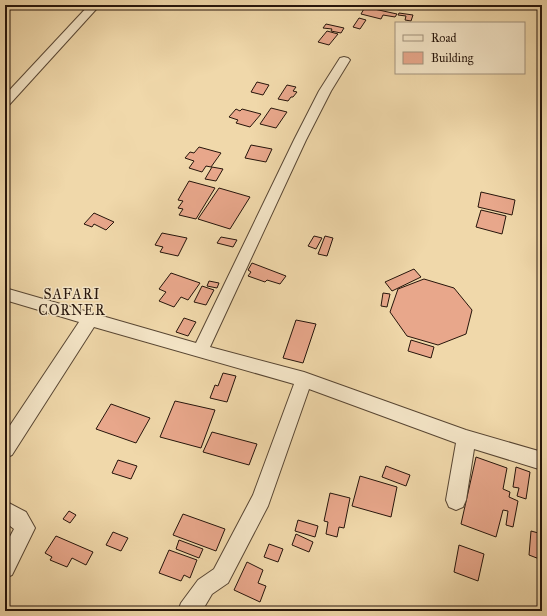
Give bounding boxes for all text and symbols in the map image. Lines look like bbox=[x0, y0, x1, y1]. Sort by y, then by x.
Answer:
legend bbox=[395, 22, 525, 74]
text: Road bbox=[431, 31, 457, 45]
text: Building bbox=[431, 51, 474, 66]
district label: SAFARI CORNER bbox=[38, 286, 106, 319]

